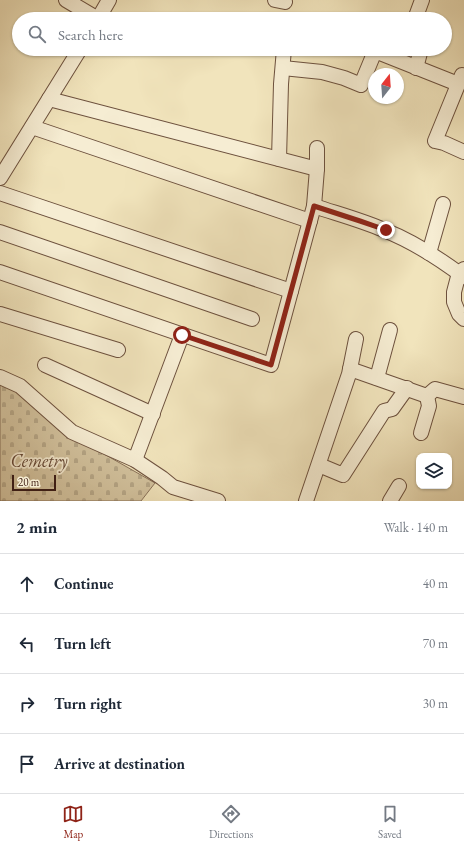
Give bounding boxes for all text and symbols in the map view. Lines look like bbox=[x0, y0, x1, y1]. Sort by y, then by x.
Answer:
search box bbox=[12, 12, 452, 56]
icon: search bbox=[26, 23, 48, 45]
text: Search here bbox=[58, 25, 123, 44]
north arrow bbox=[368, 68, 404, 104]
route end bbox=[377, 221, 395, 239]
route start bbox=[173, 326, 191, 344]
park label: Cemetry bbox=[10, 449, 68, 473]
map controls bbox=[416, 453, 452, 489]
button: layers bbox=[416, 453, 452, 489]
scale bar bbox=[12, 473, 56, 492]
text: 20 m bbox=[18, 475, 39, 489]
text: 2 min bbox=[16, 516, 57, 538]
text: Walk · 140 m bbox=[384, 519, 448, 536]
icon: ahead bbox=[16, 573, 38, 595]
text: Continue bbox=[54, 574, 114, 593]
text: 40 m bbox=[423, 575, 448, 592]
icon: left bbox=[16, 633, 38, 655]
text: Turn left bbox=[54, 634, 111, 653]
text: 70 m bbox=[423, 635, 448, 652]
icon: right bbox=[16, 693, 38, 715]
text: Turn right bbox=[54, 694, 122, 713]
text: 30 m bbox=[423, 695, 448, 712]
icon: arrive bbox=[16, 753, 38, 775]
text: Arrive at destination bbox=[54, 754, 185, 773]
tab: Map bbox=[62, 803, 84, 841]
tab: Directions bbox=[209, 803, 253, 841]
tab: Saved bbox=[378, 803, 402, 841]

